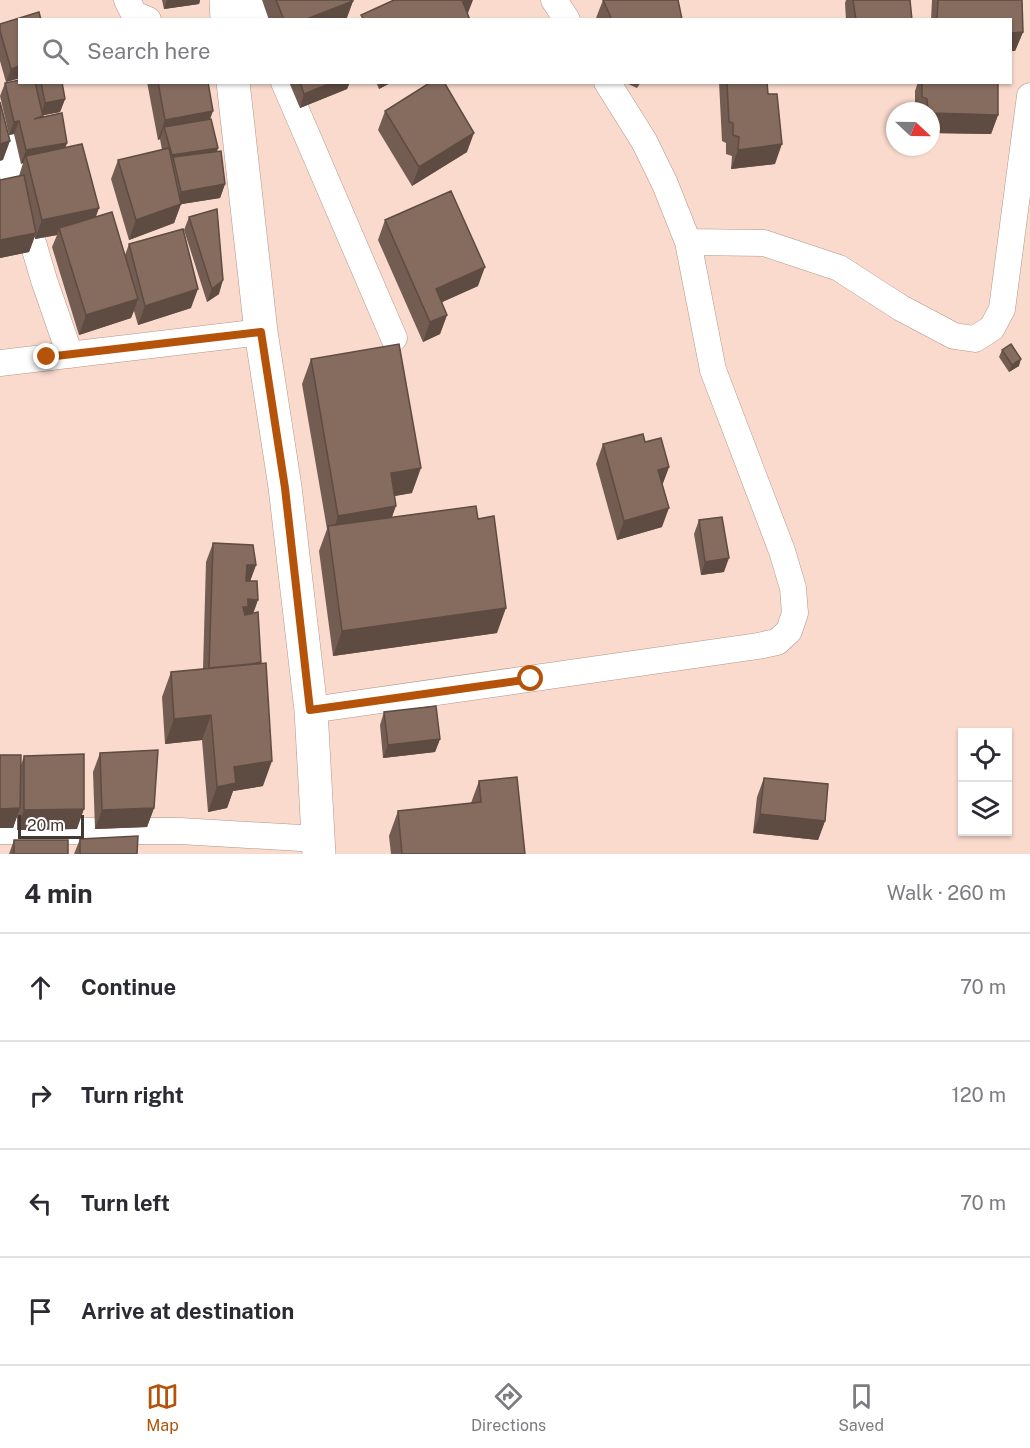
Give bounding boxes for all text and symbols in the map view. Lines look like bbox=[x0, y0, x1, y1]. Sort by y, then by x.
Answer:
search box bbox=[18, 18, 1012, 84]
icon: search bbox=[39, 35, 72, 68]
text: Search here bbox=[87, 38, 211, 64]
north arrow bbox=[886, 102, 940, 156]
route end bbox=[33, 343, 59, 369]
route start bbox=[517, 665, 543, 691]
map controls bbox=[958, 728, 1012, 836]
button: locate bbox=[958, 728, 1012, 782]
button: layers bbox=[958, 782, 1012, 836]
scale bar bbox=[18, 812, 84, 840]
text: 20 m bbox=[27, 816, 64, 835]
text: 4 min bbox=[24, 878, 93, 909]
text: Walk · 260 m bbox=[887, 881, 1006, 905]
icon: ahead bbox=[24, 971, 57, 1004]
text: Continue bbox=[81, 974, 176, 1000]
text: 70 m bbox=[960, 975, 1006, 999]
icon: right bbox=[24, 1079, 57, 1112]
text: Turn right bbox=[81, 1082, 184, 1108]
text: 120 m bbox=[952, 1083, 1006, 1107]
icon: left bbox=[24, 1187, 57, 1220]
text: Turn left bbox=[81, 1190, 170, 1216]
text: 70 m bbox=[960, 1191, 1006, 1215]
icon: arrive bbox=[24, 1295, 57, 1328]
text: Arrive at destination bbox=[81, 1298, 294, 1324]
tab: Map bbox=[146, 1380, 179, 1435]
tab: Directions bbox=[471, 1380, 546, 1435]
tab: Saved bbox=[838, 1380, 884, 1435]

